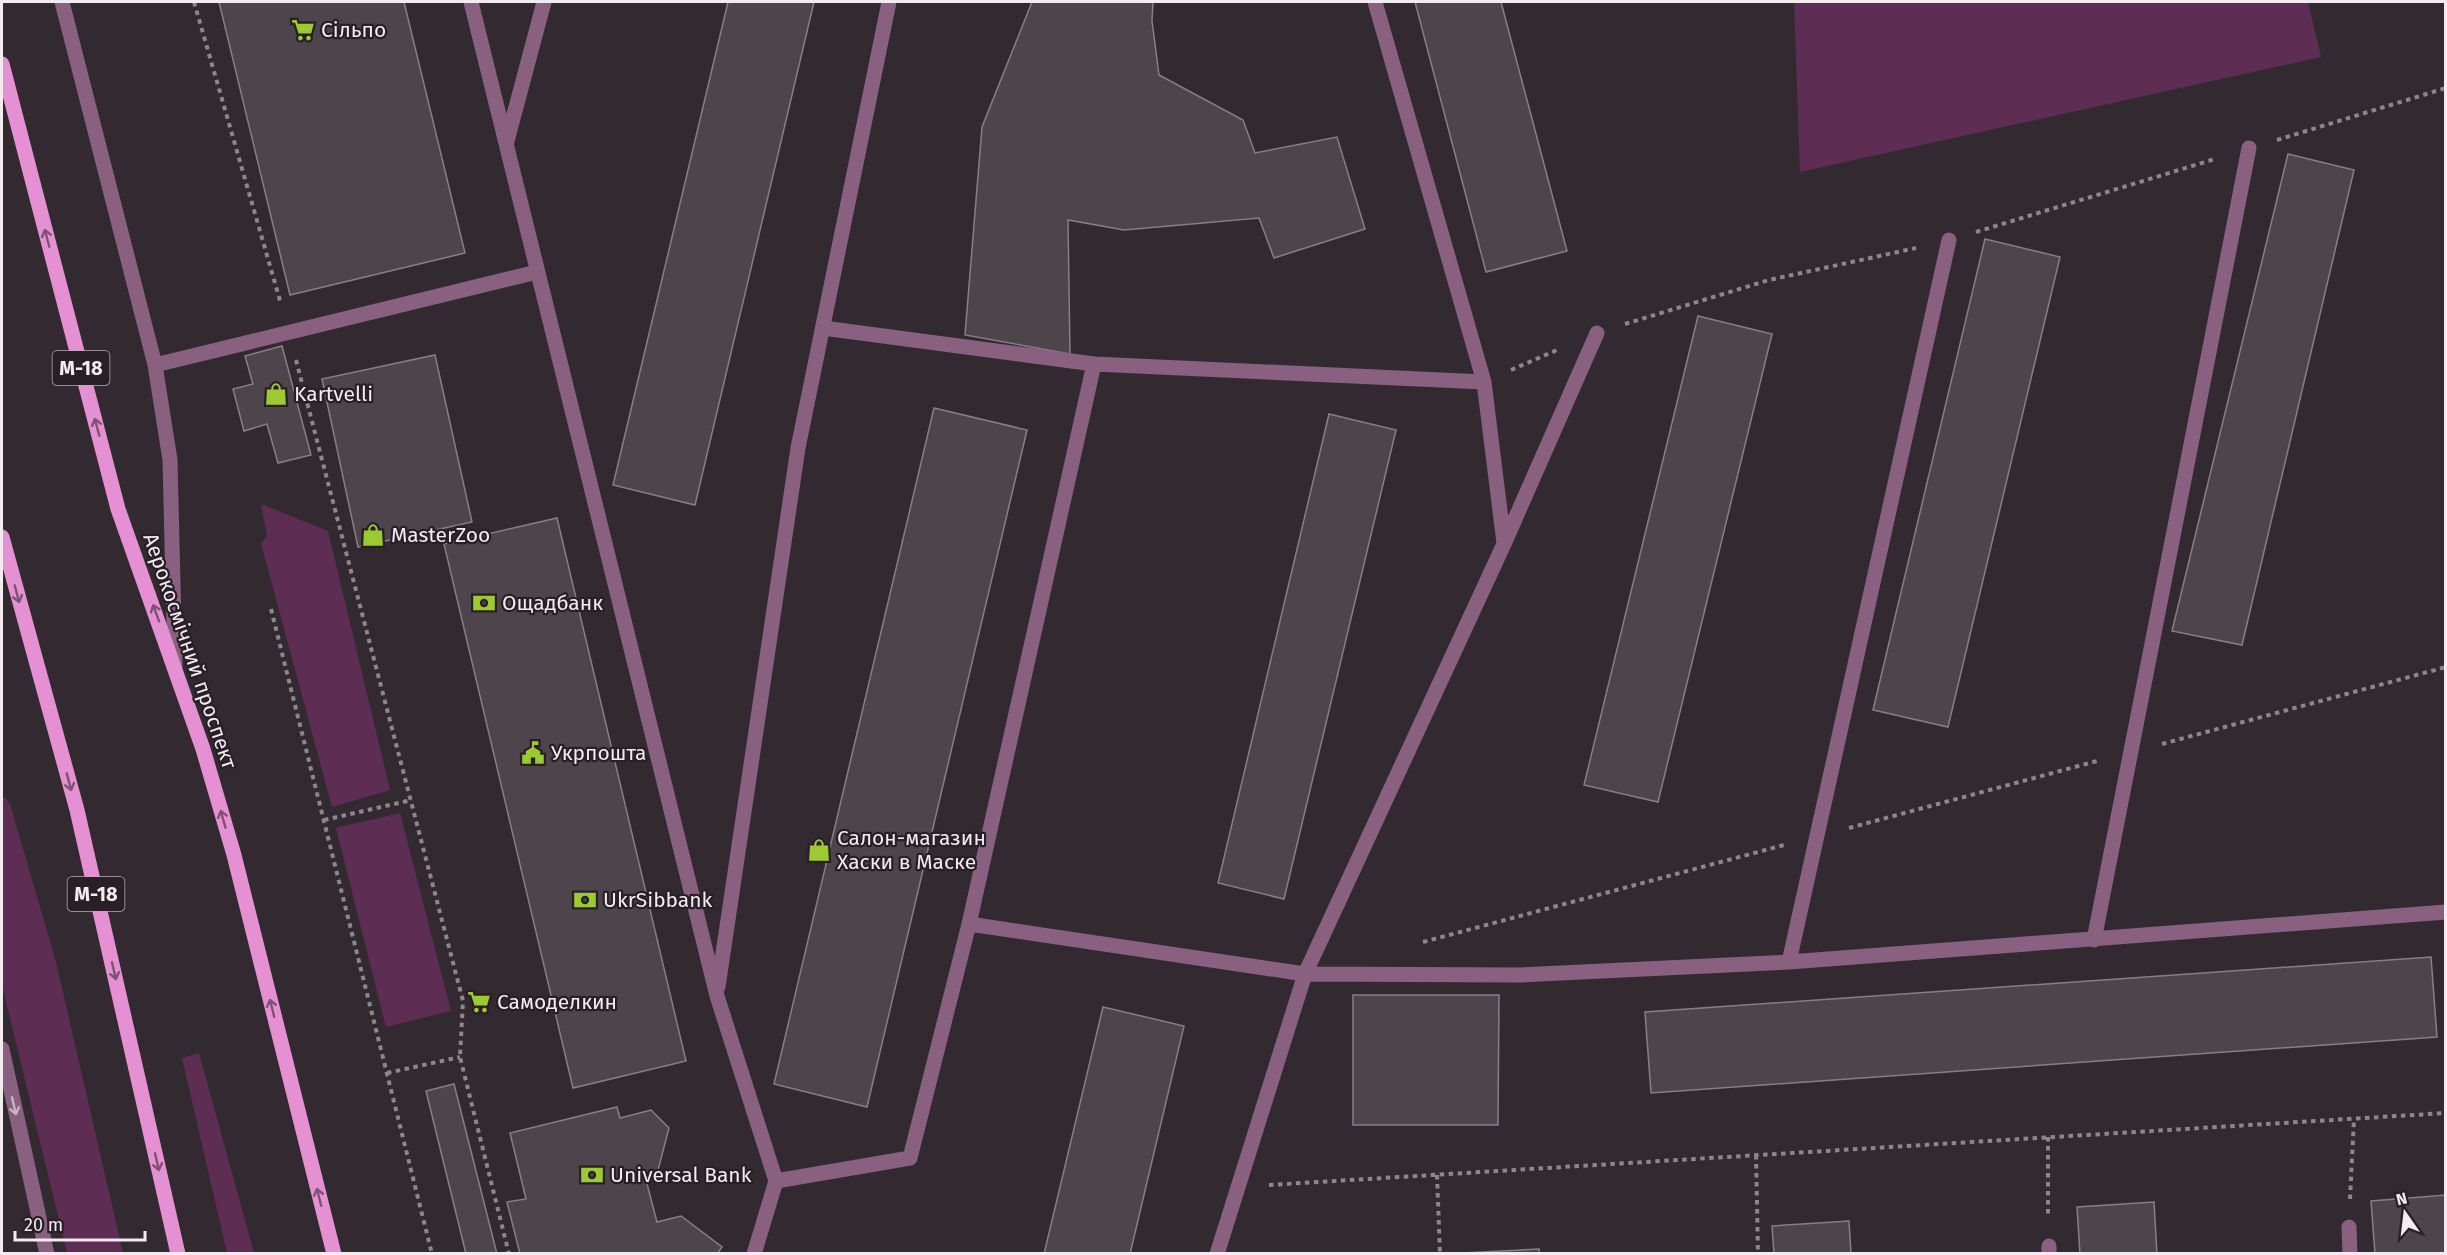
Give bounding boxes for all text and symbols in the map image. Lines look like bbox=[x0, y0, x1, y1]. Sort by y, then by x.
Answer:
supermarket icon: Сільпо bbox=[290, 17, 316, 43]
place label: Сільпо bbox=[321, 17, 386, 43]
one-way arrow bbox=[41, 229, 53, 248]
road number: М-18 bbox=[52, 351, 110, 385]
shop icon: Kartvelli bbox=[263, 381, 289, 407]
place label: Kartvelli bbox=[294, 381, 373, 407]
one-way arrow bbox=[90, 418, 102, 437]
shop icon: MasterZoo bbox=[360, 522, 386, 548]
place label: MasterZoo bbox=[391, 522, 490, 548]
street label: Аерокосмічний проспект bbox=[137, 530, 243, 773]
one-way arrow bbox=[12, 584, 24, 603]
bank icon: Ощадбанк bbox=[471, 590, 497, 616]
place label: Ощадбанк bbox=[502, 590, 603, 616]
one-way arrow bbox=[149, 604, 160, 622]
public building icon: Укрпошта bbox=[520, 740, 546, 766]
place label: Укрпошта bbox=[551, 740, 647, 766]
one-way arrow bbox=[64, 772, 75, 791]
one-way arrow bbox=[217, 810, 228, 829]
place label: Салон-магазин Хаски в Маске bbox=[837, 825, 986, 875]
shop icon: Салон-магазин Хаски в Маске bbox=[806, 837, 832, 863]
road number: М-18 bbox=[68, 877, 124, 911]
bank icon: UkrSibbank bbox=[572, 887, 598, 913]
place label: UkrSibbank bbox=[603, 887, 713, 913]
one-way arrow bbox=[108, 962, 120, 981]
supermarket icon: Самоделкин bbox=[466, 989, 492, 1015]
place label: Самоделкин bbox=[497, 989, 617, 1015]
one-way arrow bbox=[265, 998, 277, 1017]
one-way arrow bbox=[9, 1096, 21, 1115]
one-way arrow bbox=[152, 1151, 163, 1171]
bank icon: Universal Bank bbox=[579, 1162, 605, 1188]
place label: Universal Bank bbox=[610, 1162, 752, 1188]
north arrow bbox=[2375, 1183, 2435, 1243]
one-way arrow bbox=[313, 1188, 325, 1207]
text: N bbox=[2394, 1188, 2409, 1209]
scale bar bbox=[15, 1204, 146, 1242]
text: 20 m bbox=[24, 1214, 63, 1236]

